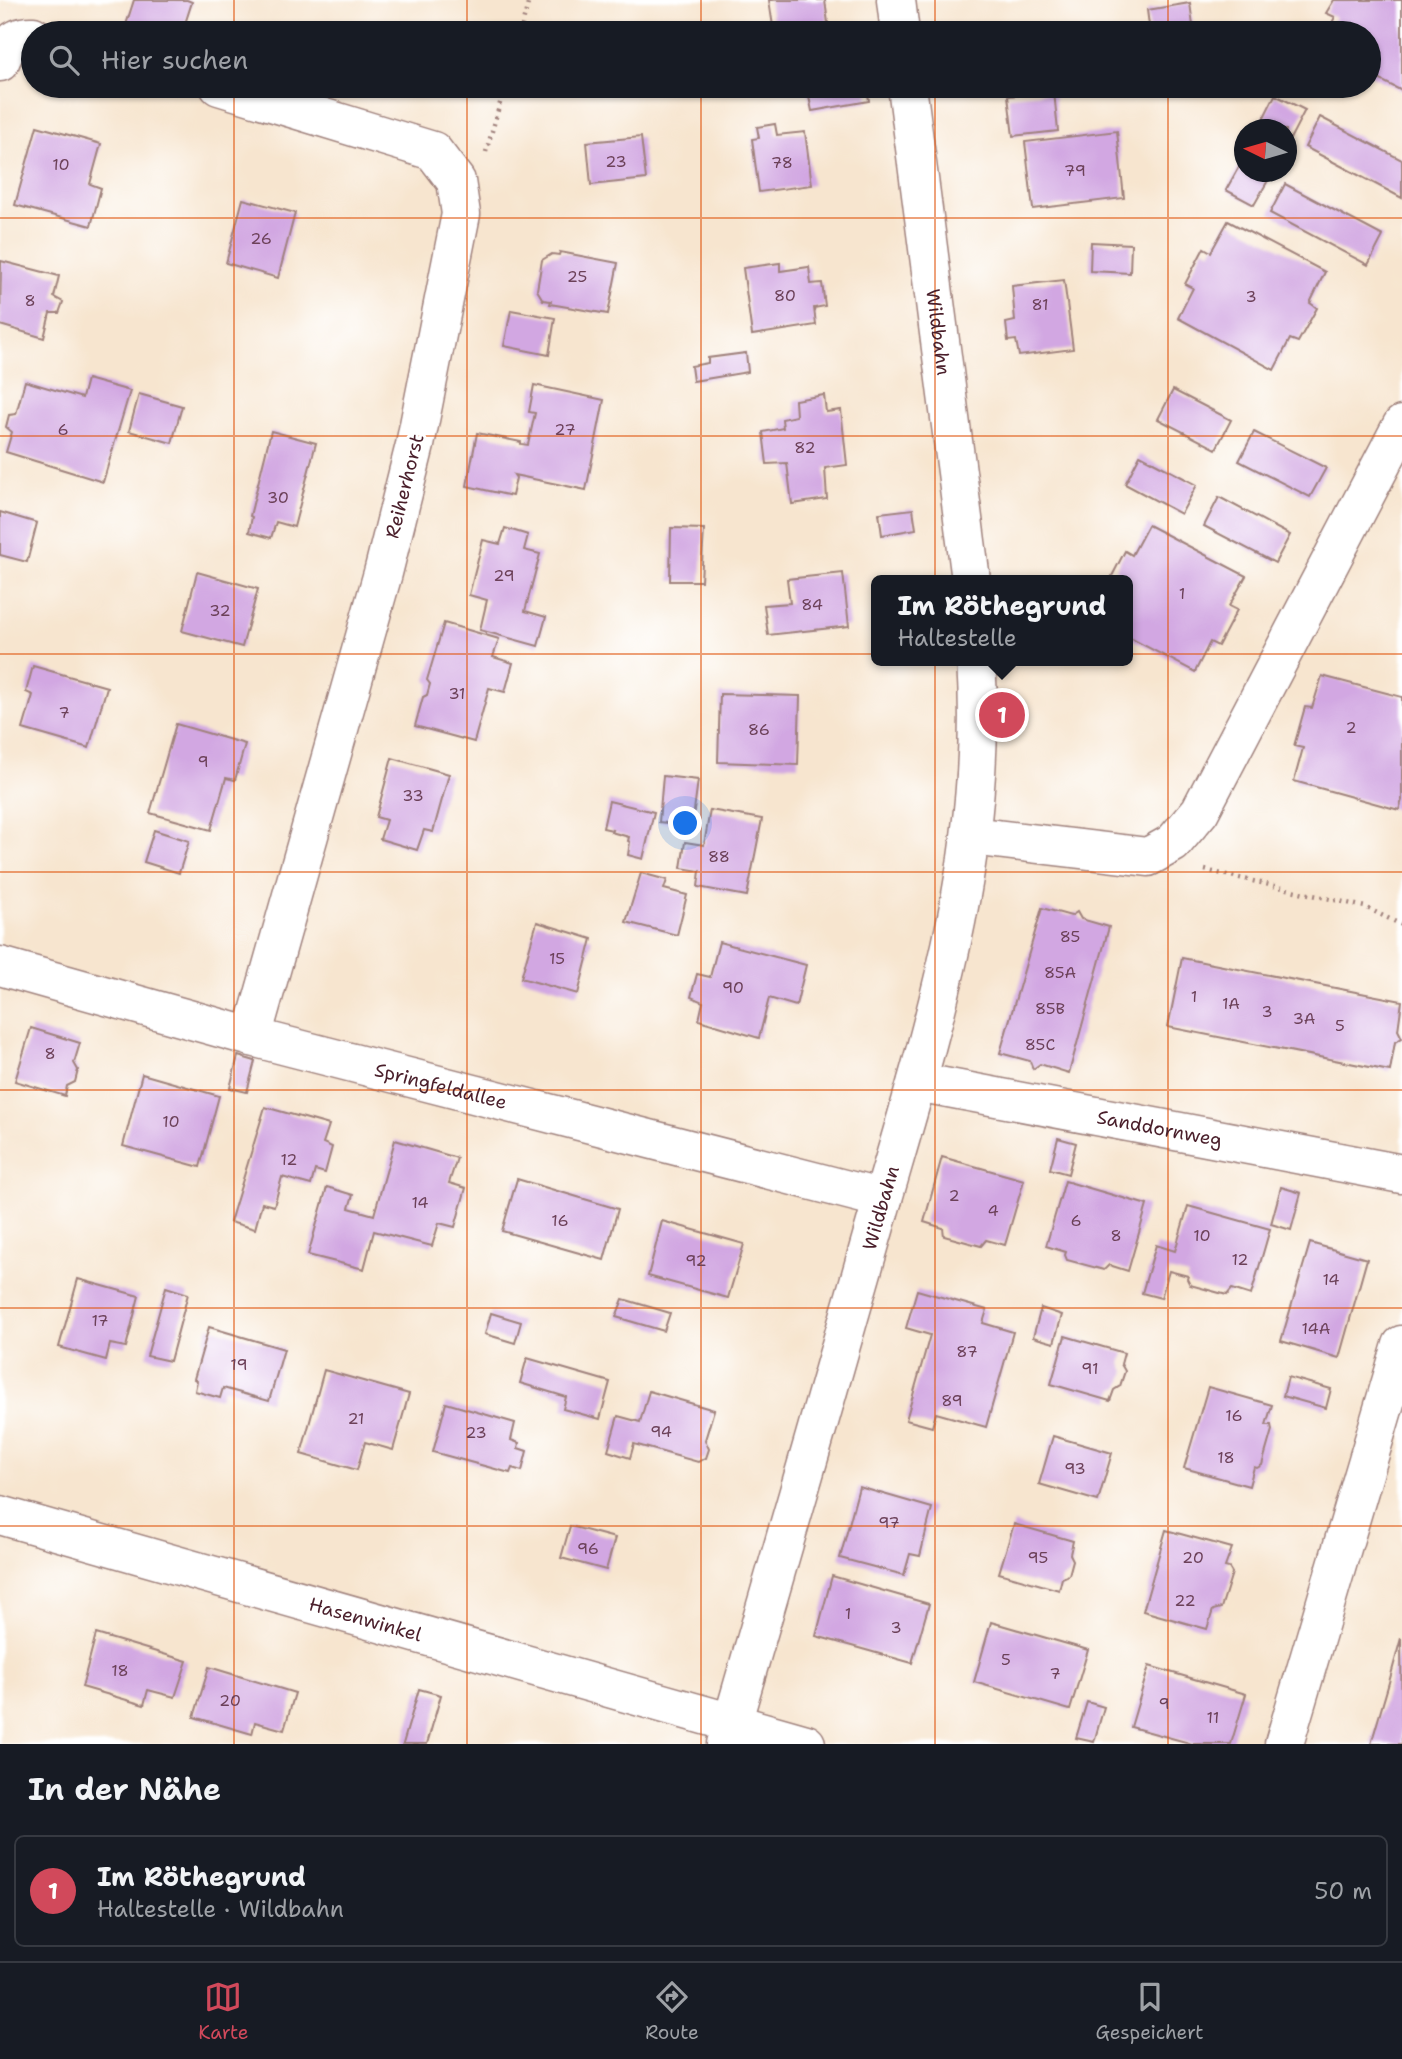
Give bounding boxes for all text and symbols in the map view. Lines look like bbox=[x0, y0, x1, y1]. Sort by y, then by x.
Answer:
search box bbox=[21, 21, 1381, 98]
icon: search bbox=[45, 41, 83, 79]
text: Hier suchen bbox=[101, 42, 248, 77]
north arrow bbox=[1234, 119, 1297, 182]
house number: 23 bbox=[605, 151, 627, 172]
house number: 78 bbox=[771, 152, 793, 173]
house number: 10 bbox=[52, 154, 70, 175]
house number: 79 bbox=[1064, 160, 1086, 181]
house number: 26 bbox=[250, 228, 272, 249]
house number: 25 bbox=[567, 266, 587, 287]
house number: 80 bbox=[774, 285, 796, 306]
house number: 3 bbox=[1245, 286, 1257, 307]
street label: Wildbahn bbox=[920, 287, 956, 377]
house number: 8 bbox=[24, 290, 36, 311]
house number: 81 bbox=[1031, 294, 1049, 315]
house number: 6 bbox=[57, 419, 69, 440]
house number: 27 bbox=[554, 419, 576, 440]
street label: Reiherhorst bbox=[379, 431, 430, 541]
house number: 82 bbox=[794, 437, 816, 458]
house number: 30 bbox=[267, 487, 289, 508]
house number: 29 bbox=[493, 565, 515, 586]
popup bbox=[871, 575, 1133, 666]
house number: 1 bbox=[1179, 583, 1185, 604]
text: Im Röthegrund bbox=[898, 588, 1107, 623]
house number: 84 bbox=[801, 594, 823, 615]
house number: 32 bbox=[209, 600, 231, 621]
text: Haltestelle bbox=[898, 623, 1017, 653]
house number: 31 bbox=[448, 683, 466, 704]
pin: 1 bbox=[979, 689, 1025, 741]
house number: 7 bbox=[58, 702, 70, 723]
house number: 2 bbox=[1345, 717, 1357, 738]
house number: 86 bbox=[748, 719, 770, 740]
house number: 9 bbox=[197, 751, 209, 772]
house number: 33 bbox=[402, 785, 424, 806]
your location bbox=[668, 806, 702, 840]
house number: 88 bbox=[708, 846, 730, 867]
house number: 85 bbox=[1060, 926, 1080, 947]
house number: 15 bbox=[549, 948, 565, 969]
house number: 85A bbox=[1044, 962, 1076, 983]
house number: 90 bbox=[722, 977, 744, 998]
house number: 1 bbox=[1191, 986, 1197, 1007]
house number: 1A bbox=[1222, 993, 1240, 1014]
house number: 85B bbox=[1035, 998, 1065, 1019]
house number: 3 bbox=[1261, 1001, 1273, 1022]
house number: 3A bbox=[1293, 1008, 1315, 1029]
house number: 5 bbox=[1335, 1015, 1345, 1036]
house number: 85C bbox=[1025, 1034, 1055, 1055]
house number: 8 bbox=[44, 1043, 56, 1064]
street label: Springfeldallee bbox=[372, 1057, 510, 1115]
street label: Sanddornweg bbox=[1095, 1104, 1224, 1153]
house number: 10 bbox=[162, 1111, 180, 1132]
house number: 12 bbox=[280, 1149, 298, 1170]
street label: Wildbahn bbox=[857, 1163, 905, 1253]
house number: 2 bbox=[948, 1185, 960, 1206]
house number: 14 bbox=[411, 1192, 429, 1213]
house number: 4 bbox=[987, 1200, 999, 1221]
house number: 16 bbox=[551, 1210, 569, 1231]
house number: 6 bbox=[1070, 1210, 1082, 1231]
house number: 8 bbox=[1110, 1225, 1122, 1246]
house number: 10 bbox=[1193, 1225, 1211, 1246]
house number: 12 bbox=[1231, 1249, 1249, 1270]
house number: 92 bbox=[685, 1250, 707, 1271]
house number: 14 bbox=[1322, 1269, 1340, 1290]
house number: 17 bbox=[91, 1310, 109, 1331]
house number: 14A bbox=[1302, 1318, 1330, 1339]
house number: 87 bbox=[956, 1341, 978, 1362]
house number: 19 bbox=[230, 1354, 248, 1375]
house number: 91 bbox=[1081, 1358, 1099, 1379]
house number: 89 bbox=[941, 1390, 963, 1411]
house number: 16 bbox=[1225, 1405, 1243, 1426]
house number: 21 bbox=[347, 1408, 365, 1429]
house number: 94 bbox=[650, 1421, 672, 1442]
house number: 23 bbox=[465, 1422, 487, 1443]
house number: 18 bbox=[1217, 1447, 1235, 1468]
house number: 93 bbox=[1064, 1458, 1086, 1479]
house number: 97 bbox=[878, 1512, 900, 1533]
house number: 96 bbox=[577, 1538, 599, 1559]
house number: 95 bbox=[1028, 1547, 1048, 1568]
house number: 20 bbox=[1182, 1547, 1204, 1568]
house number: 22 bbox=[1174, 1590, 1196, 1611]
street label: Hasenwinkel bbox=[306, 1591, 425, 1647]
house number: 1 bbox=[845, 1603, 851, 1624]
house number: 3 bbox=[890, 1617, 902, 1638]
house number: 5 bbox=[1001, 1649, 1011, 1670]
house number: 18 bbox=[111, 1660, 129, 1681]
house number: 7 bbox=[1049, 1663, 1061, 1684]
house number: 20 bbox=[219, 1690, 241, 1711]
house number: 9 bbox=[1158, 1693, 1170, 1714]
house number: 11 bbox=[1207, 1707, 1219, 1728]
text: In der Nähe bbox=[28, 1769, 221, 1810]
text: Im Röthegrund bbox=[97, 1859, 306, 1894]
text: 1 bbox=[48, 1876, 58, 1906]
text: 50 m bbox=[1314, 1876, 1372, 1906]
text: Haltestelle · Wildbahn bbox=[97, 1894, 344, 1924]
tab: Karte bbox=[198, 1978, 249, 2045]
tab: Route bbox=[645, 1978, 699, 2045]
tab: Gespeichert bbox=[1096, 1978, 1204, 2045]

